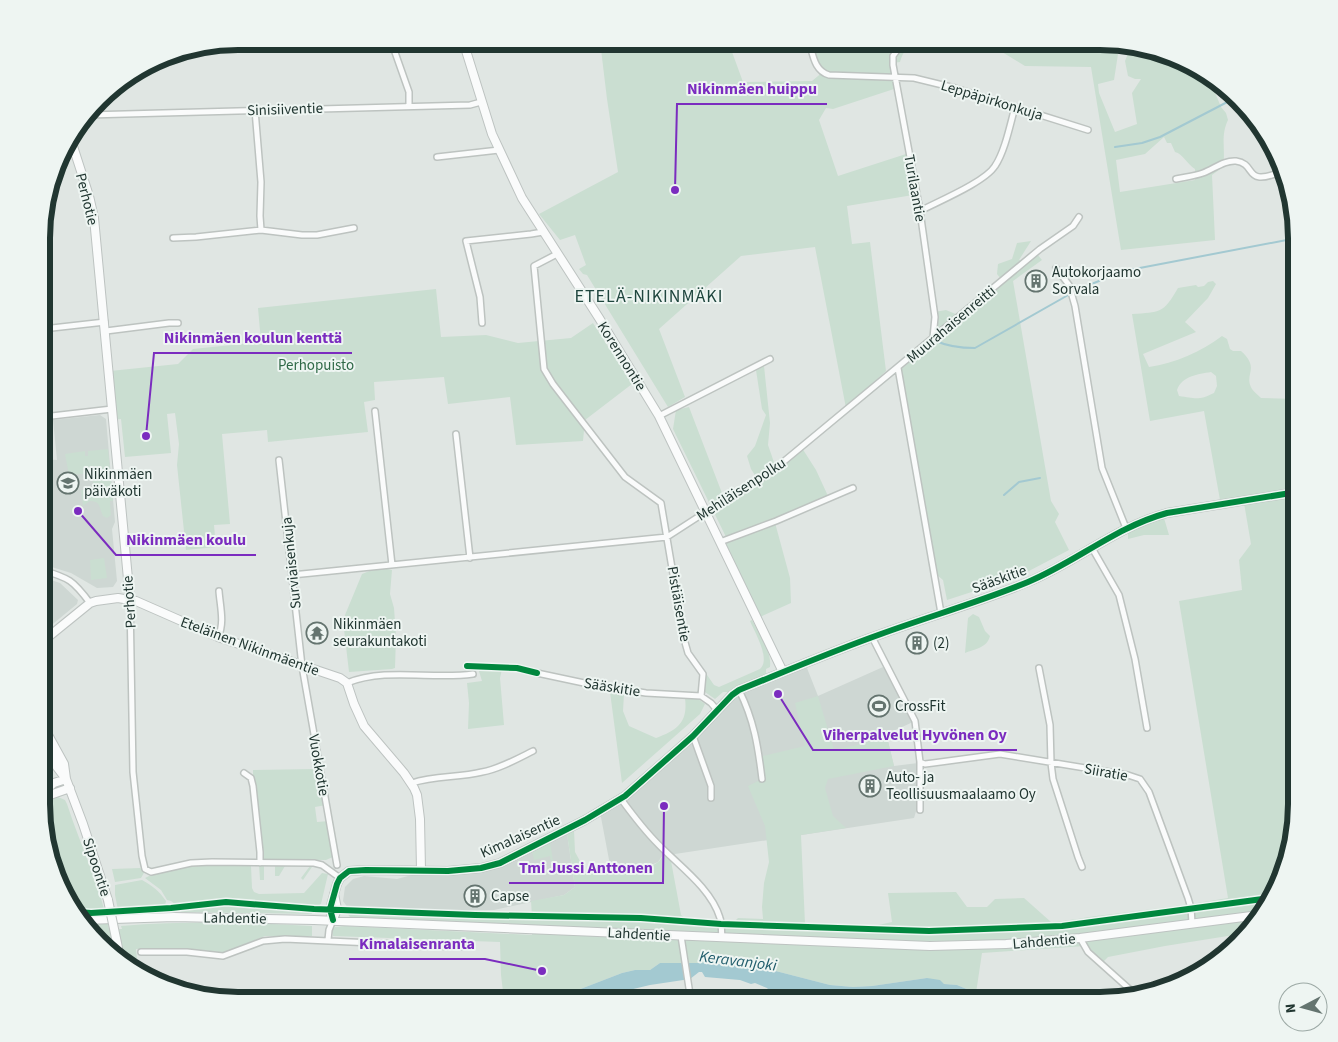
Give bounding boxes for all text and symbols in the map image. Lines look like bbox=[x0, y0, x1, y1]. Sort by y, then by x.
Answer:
callout: Nikinmäen huippu bbox=[677, 73, 827, 104]
street label: Leppäpirkonkuja bbox=[938, 75, 1046, 126]
text: Nikinmäen huippu bbox=[687, 78, 817, 100]
street label: Sinisiiventie bbox=[247, 98, 323, 121]
street label: Turilaantie bbox=[898, 153, 931, 223]
street label: Perhotie bbox=[70, 171, 103, 227]
place label: Autokorjaamo Sorvala bbox=[1052, 262, 1141, 300]
building icon: Autokorjaamo Sorvala bbox=[1024, 269, 1048, 293]
street label: Muurahaisenreitti bbox=[902, 281, 1000, 368]
district label: ETELÄ-NIKINMÄKI bbox=[574, 284, 724, 309]
street label: Korennontie bbox=[592, 318, 651, 395]
callout: Nikinmäen koulun kenttä bbox=[154, 322, 352, 353]
text: Nikinmäen koulun kenttä bbox=[164, 327, 342, 349]
park label: Perhopuisto bbox=[278, 355, 354, 376]
street label: Mehiläisenpolku bbox=[692, 453, 790, 526]
place label: Nikinmäen päiväkoti bbox=[84, 464, 152, 502]
school or university icon: Nikinmäen päiväkoti bbox=[56, 471, 80, 495]
street label: Surviaisenkuja bbox=[276, 516, 307, 610]
callout: Nikinmäen koulu bbox=[116, 524, 256, 555]
text: Nikinmäen koulu bbox=[126, 529, 246, 551]
street label: Sääskitie bbox=[969, 560, 1029, 599]
street label: Pistiäisentie bbox=[662, 565, 695, 643]
street label: Perhotie bbox=[117, 575, 142, 629]
street label: Eteläinen Nikinmäentie bbox=[177, 612, 322, 681]
place label: Nikinmäen seurakuntakoti bbox=[333, 614, 427, 652]
temple icon: Nikinmäen seurakuntakoti bbox=[305, 621, 329, 645]
building icon: (2) bbox=[905, 631, 929, 655]
place label: (2) bbox=[933, 633, 950, 654]
street label: Sääskitie bbox=[582, 673, 642, 702]
sports icon: CrossFit bbox=[867, 694, 891, 718]
place label: CrossFit bbox=[895, 696, 945, 717]
callout: Viherpalvelut Hyvönen Oy bbox=[813, 719, 1017, 750]
text: Viherpalvelut Hyvönen Oy bbox=[822, 724, 1008, 746]
street label: Vuokkotie bbox=[303, 733, 334, 798]
street label: Siiratie bbox=[1083, 758, 1129, 787]
place label: Auto- ja Teollisuusmaalaamo Oy bbox=[886, 767, 1036, 805]
building icon: Auto- ja Teollisuusmaalaamo Oy bbox=[858, 774, 882, 798]
street label: Kimalaisentie bbox=[477, 809, 564, 863]
street label: Sipoontie bbox=[77, 835, 116, 899]
callout: Tmi Jussi Anttonen bbox=[509, 852, 663, 883]
text: Tmi Jussi Anttonen bbox=[519, 857, 653, 879]
building icon: Capse bbox=[463, 884, 487, 908]
place label: Capse bbox=[491, 886, 529, 907]
street label: Lahdentie bbox=[203, 907, 267, 930]
street label: Lahdentie bbox=[607, 922, 671, 947]
callout: Kimalaisenranta bbox=[349, 928, 485, 959]
street label: Lahdentie bbox=[1012, 928, 1076, 955]
text: Kimalaisenranta bbox=[359, 933, 475, 955]
water label: Keravanjoki bbox=[698, 945, 778, 977]
north arrow bbox=[1278, 982, 1328, 1032]
text: N bbox=[1281, 1003, 1301, 1014]

